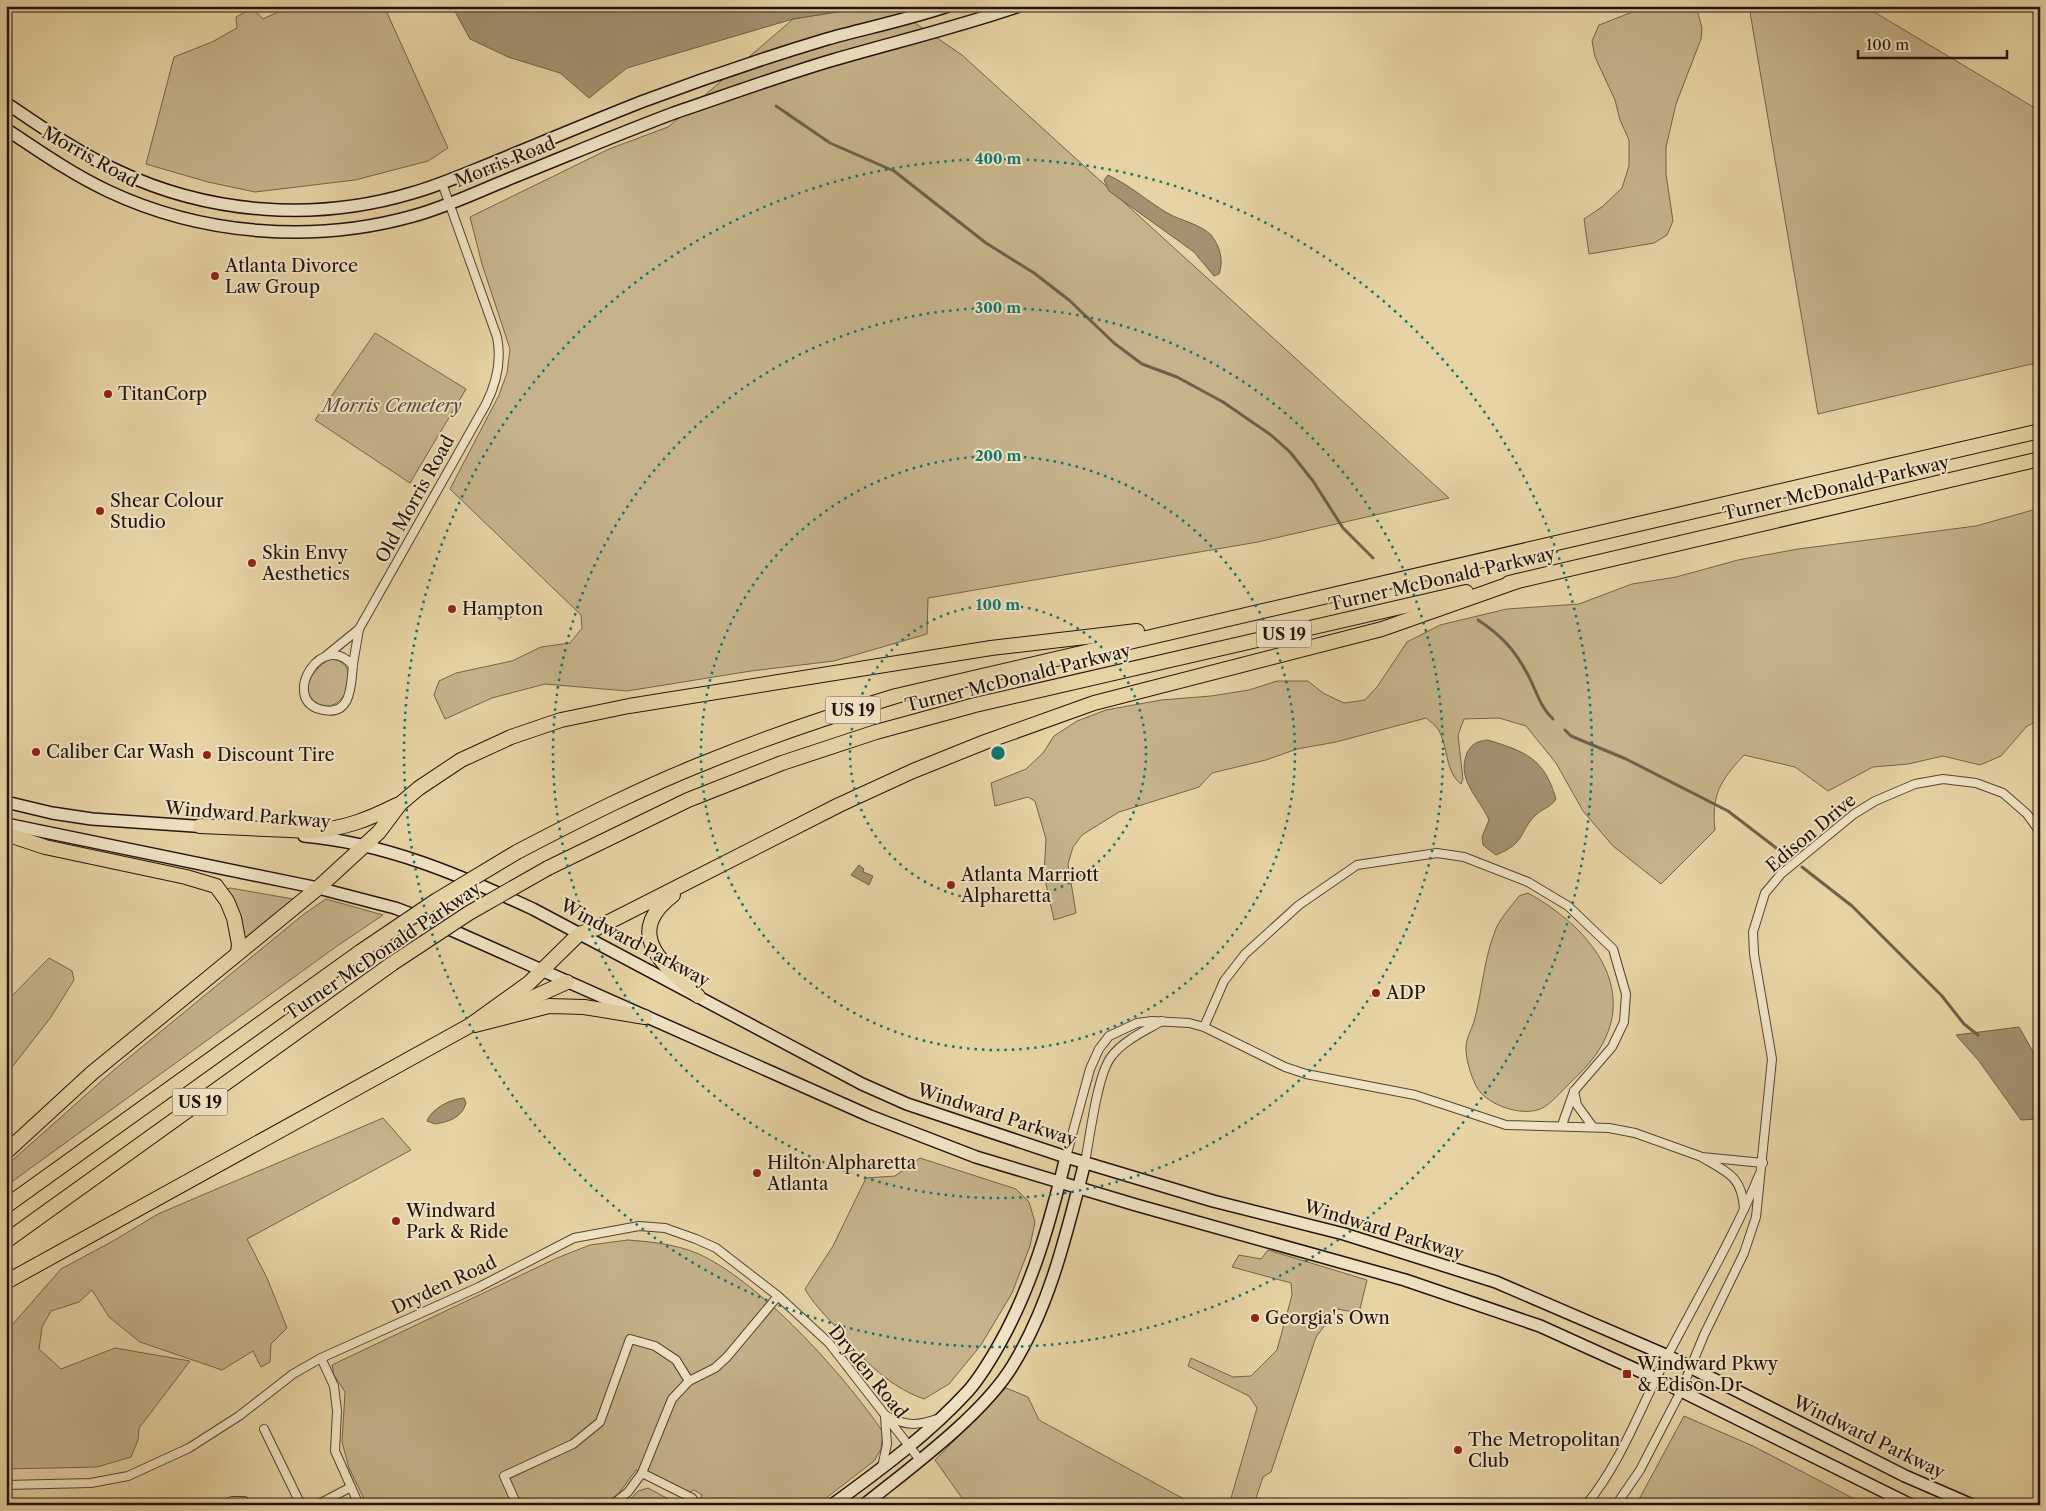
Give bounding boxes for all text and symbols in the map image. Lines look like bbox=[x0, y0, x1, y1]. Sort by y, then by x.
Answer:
scale bar bbox=[1858, 28, 2007, 60]
text: 100 m bbox=[1866, 35, 1909, 54]
street label: Morris Road bbox=[38, 122, 142, 192]
street label: Morris Road bbox=[451, 132, 559, 192]
text: 400 m bbox=[975, 149, 1021, 168]
place label: Atlanta Divorce Law Group bbox=[224, 255, 358, 298]
marker: Atlanta Divorce Law Group bbox=[209, 270, 221, 282]
text: 300 m bbox=[975, 298, 1021, 317]
place label: TitanCorp bbox=[118, 383, 207, 405]
marker: TitanCorp bbox=[102, 388, 114, 400]
park label: Morris Cemetery bbox=[320, 395, 462, 417]
street label: Old Morris Road bbox=[371, 431, 459, 567]
text: 200 m bbox=[975, 446, 1021, 465]
street label: Turner McDonald Parkway bbox=[1721, 451, 1952, 525]
place label: Shear Colour Studio bbox=[110, 490, 224, 533]
marker: Shear Colour Studio bbox=[94, 505, 106, 517]
place label: Skin Envy Aesthetics bbox=[261, 542, 350, 585]
street label: Turner McDonald Parkway bbox=[1327, 542, 1558, 616]
marker: Skin Envy Aesthetics bbox=[246, 557, 258, 569]
text: 100 m bbox=[976, 595, 1020, 614]
place label: Hampton bbox=[462, 598, 543, 620]
marker: Hampton bbox=[446, 603, 458, 615]
road number: US 19 bbox=[1256, 620, 1312, 648]
street label: Turner McDonald Parkway bbox=[903, 639, 1134, 717]
road number: US 19 bbox=[826, 696, 880, 724]
place label: Caliber Car Wash bbox=[46, 741, 195, 763]
place label: Discount Tire bbox=[217, 744, 335, 766]
centre of rings bbox=[989, 744, 1007, 762]
marker: Caliber Car Wash bbox=[30, 746, 42, 758]
marker: Discount Tire bbox=[201, 749, 213, 761]
street label: Edison Drive bbox=[1762, 789, 1860, 877]
street label: Windward Parkway bbox=[163, 797, 333, 833]
place label: Atlanta Marriott Alpharetta bbox=[960, 864, 1100, 907]
street label: Turner McDonald Parkway bbox=[281, 877, 486, 1025]
marker: Atlanta Marriott Alpharetta bbox=[945, 879, 957, 891]
street label: Windward Parkway bbox=[556, 894, 714, 992]
place label: ADP bbox=[1385, 982, 1426, 1004]
marker: ADP bbox=[1370, 987, 1382, 999]
street label: Windward Parkway bbox=[914, 1079, 1080, 1151]
road number: US 19 bbox=[172, 1088, 228, 1116]
place label: Hilton Alpharetta Atlanta bbox=[766, 1152, 917, 1195]
marker: Hilton Alpharetta Atlanta bbox=[751, 1167, 763, 1179]
street label: Windward Parkway bbox=[1300, 1195, 1468, 1265]
place label: Windward Park & Ride bbox=[405, 1200, 509, 1243]
marker: Windward Park & Ride bbox=[390, 1215, 402, 1227]
street label: Dryden Road bbox=[388, 1251, 500, 1319]
place label: Georgia's Own bbox=[1265, 1307, 1390, 1329]
marker: Georgia's Own bbox=[1249, 1312, 1261, 1324]
street label: Dryden Road bbox=[824, 1321, 912, 1423]
place label: Windward Pkwy & Edison Dr bbox=[1636, 1353, 1779, 1396]
marker: Windward Pkwy & Edison Dr bbox=[1621, 1368, 1633, 1380]
street label: Windward Parkway bbox=[1789, 1390, 1949, 1484]
place label: The Metropolitan Club bbox=[1468, 1429, 1620, 1472]
marker: The Metropolitan Club bbox=[1452, 1444, 1464, 1456]

